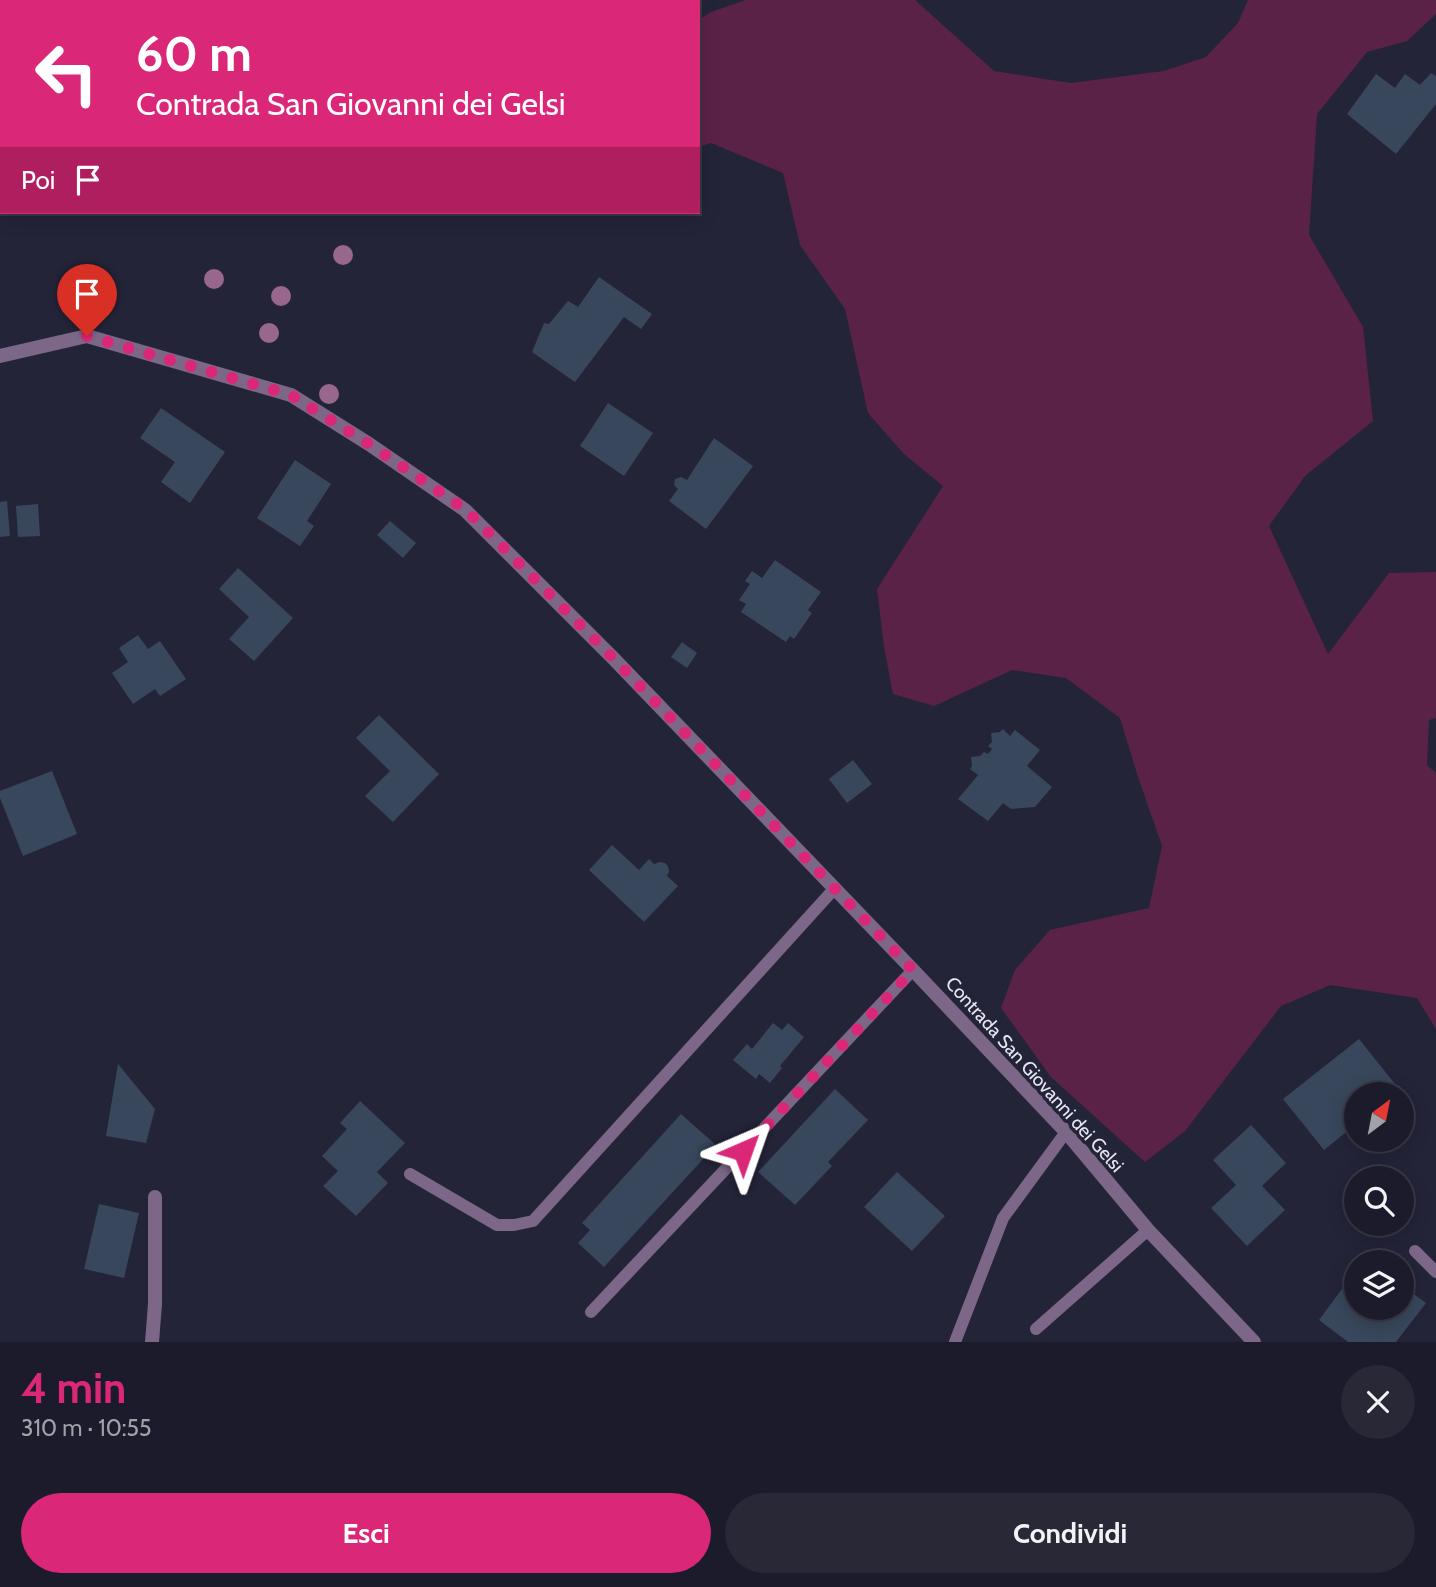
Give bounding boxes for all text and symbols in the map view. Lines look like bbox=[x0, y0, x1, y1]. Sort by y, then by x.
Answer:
text: 60 m bbox=[136, 24, 252, 83]
icon: left bbox=[21, 28, 112, 119]
text: Contrada San Giovanni dei Gelsi bbox=[136, 84, 566, 123]
icon: arrive bbox=[69, 161, 107, 199]
text: Poi bbox=[21, 164, 55, 196]
pin bbox=[57, 264, 117, 336]
icon: arrive bbox=[68, 275, 106, 313]
street label: Contrada San Giovanni dei Gelsi bbox=[941, 972, 1128, 1177]
north arrow bbox=[1344, 1082, 1414, 1152]
map controls bbox=[1344, 1082, 1414, 1320]
position arrow bbox=[706, 1114, 780, 1188]
button: search bbox=[1344, 1166, 1414, 1236]
button: layers bbox=[1344, 1250, 1414, 1320]
text: 4 min bbox=[21, 1362, 126, 1414]
button: close bbox=[1341, 1365, 1415, 1439]
text: 310 m · 10:55 bbox=[21, 1414, 151, 1442]
button: Esci bbox=[21, 1493, 711, 1573]
button: Condividi bbox=[725, 1493, 1415, 1573]

